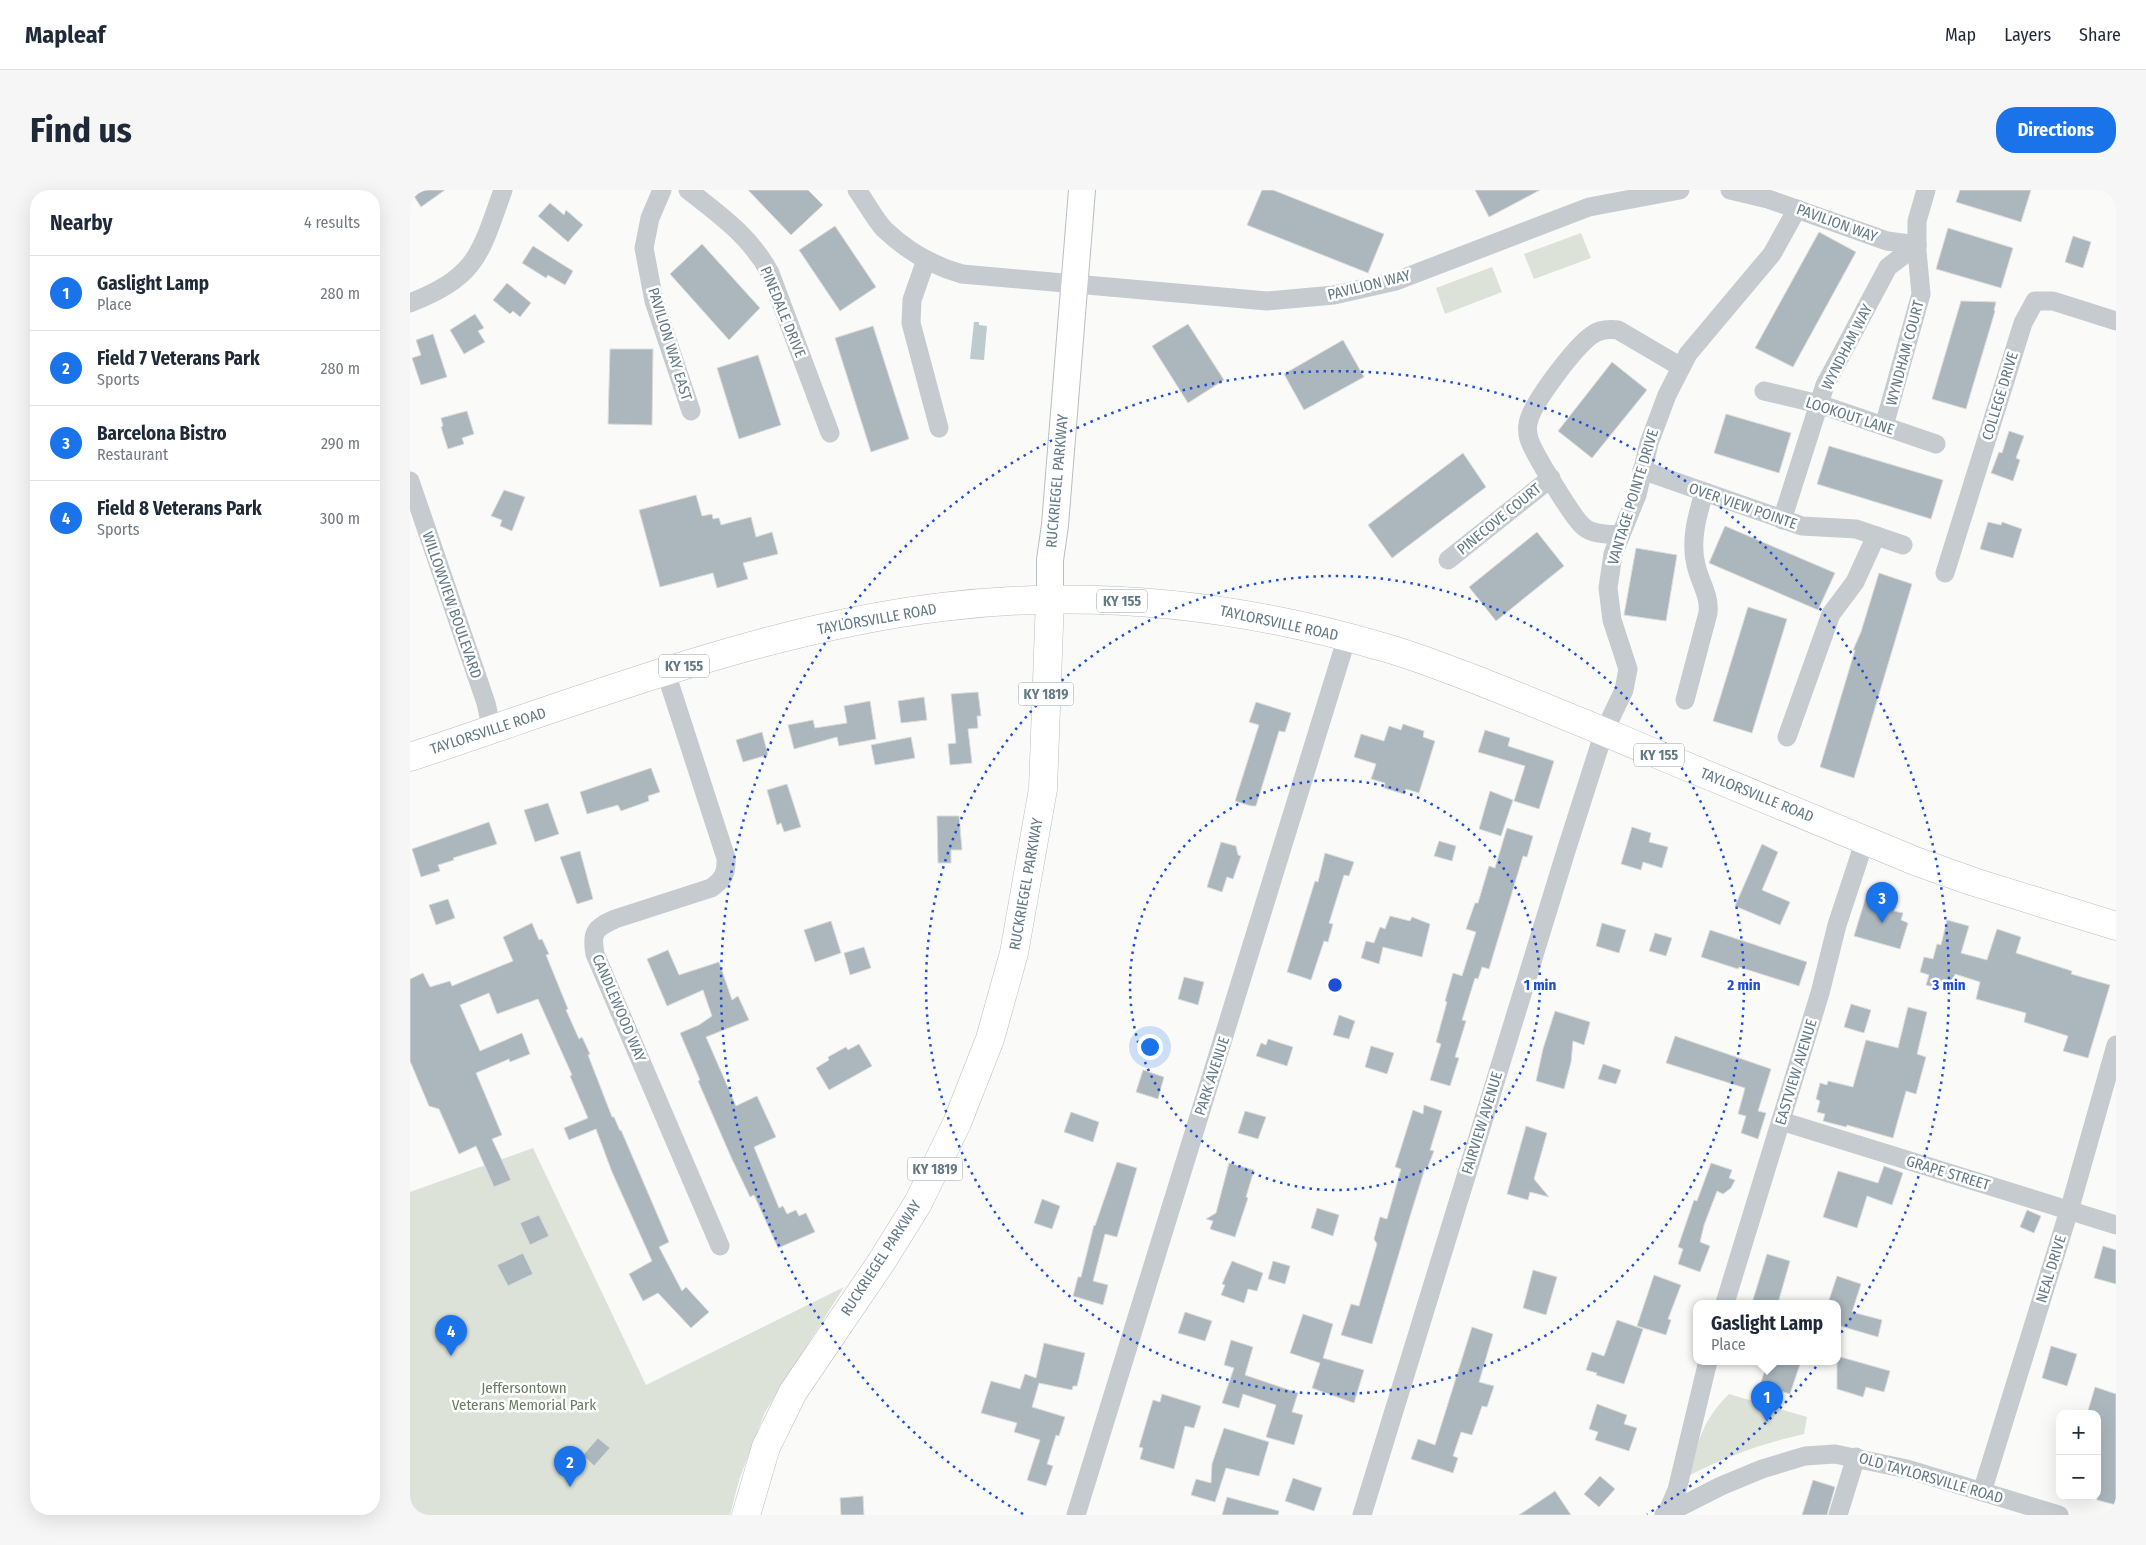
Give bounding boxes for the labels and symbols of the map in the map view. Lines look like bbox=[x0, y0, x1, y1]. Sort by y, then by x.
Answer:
street label: PAVILION WAY bbox=[1794, 200, 1880, 246]
street label: PINEDALE DRIVE bbox=[756, 264, 810, 360]
street label: PAVILION WAY bbox=[1326, 266, 1413, 304]
street label: PAVILION WAY EAST bbox=[644, 285, 696, 403]
street label: WYNDHAM COURT bbox=[1882, 298, 1928, 408]
street label: WYNDHAM WAY bbox=[1818, 301, 1876, 393]
street label: COLLEGE DRIVE bbox=[1978, 350, 2022, 442]
street label: LOOKOUT LANE bbox=[1804, 393, 1896, 439]
street label: RUCKRIEGEL PARKWAY bbox=[1042, 413, 1072, 549]
street label: VANTAGE POINTE DRIVE bbox=[1604, 427, 1662, 567]
street label: OVER VIEW POINTE bbox=[1686, 479, 1800, 533]
street label: PINECOVE COURT bbox=[1453, 480, 1545, 558]
street label: WILLOWVIEW BOULEVARD bbox=[418, 529, 486, 681]
road number: KY 155 bbox=[1097, 590, 1147, 612]
street label: TAYLORSVILLE ROAD bbox=[816, 600, 938, 638]
street label: TAYLORSVILLE ROAD bbox=[1218, 602, 1340, 644]
road number: KY 155 bbox=[659, 654, 709, 678]
road number: KY 1819 bbox=[1018, 682, 1074, 706]
street label: TAYLORSVILLE ROAD bbox=[428, 704, 548, 758]
road number: KY 155 bbox=[1634, 744, 1684, 766]
street label: TAYLORSVILLE ROAD bbox=[1698, 764, 1816, 826]
street label: RUCKRIEGEL PARKWAY bbox=[1006, 816, 1047, 952]
pin: 3 bbox=[1866, 882, 1898, 923]
street label: CANDLEWOOD WAY bbox=[588, 951, 650, 1065]
centre of rings bbox=[1326, 976, 1344, 994]
text: 1 min bbox=[1524, 976, 1556, 994]
text: 2 min bbox=[1726, 976, 1761, 994]
text: 3 min bbox=[1931, 976, 1966, 994]
street label: EASTVIEW AVENUE bbox=[1771, 1017, 1821, 1127]
your location bbox=[1137, 1034, 1163, 1060]
street label: PARK AVENUE bbox=[1191, 1034, 1233, 1118]
street label: FAIRVIEW AVENUE bbox=[1458, 1069, 1506, 1177]
street label: GRAPE STREET bbox=[1904, 1152, 1992, 1194]
road number: KY 1819 bbox=[908, 1158, 962, 1181]
street label: RUCKRIEGEL PARKWAY bbox=[837, 1196, 925, 1319]
street label: NEAL DRIVE bbox=[2032, 1233, 2070, 1305]
pin: 4 bbox=[435, 1315, 467, 1356]
park label: Jeffersontown Veterans Memorial Park bbox=[452, 1379, 596, 1414]
pin: 1 bbox=[1751, 1381, 1783, 1422]
pin: 2 bbox=[554, 1446, 586, 1487]
street label: OLD TAYLORSVILLE ROAD bbox=[1857, 1449, 2005, 1507]

